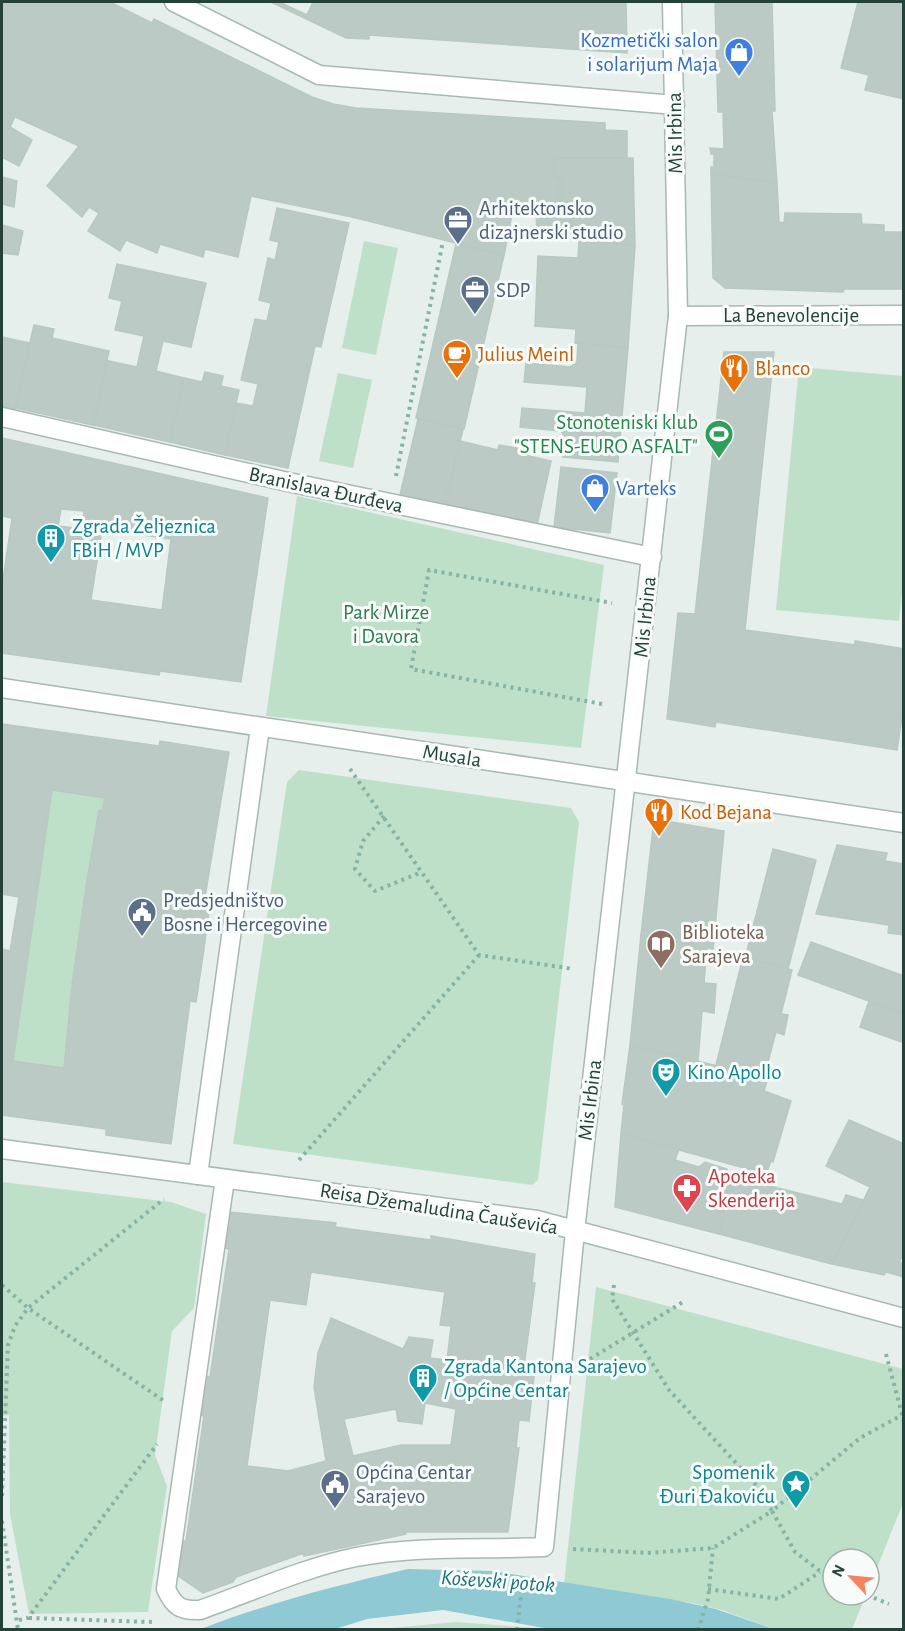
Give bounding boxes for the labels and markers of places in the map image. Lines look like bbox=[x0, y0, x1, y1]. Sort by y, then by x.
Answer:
place label: Kozmetički salon i solarijum Maja bbox=[580, 30, 718, 75]
shop icon: Kozmetički salon i solarijum Maja bbox=[723, 36, 755, 78]
place label: Arhitektonsko dizajnerski studio bbox=[479, 198, 624, 243]
office icon: Arhitektonsko dizajnerski studio bbox=[442, 204, 474, 246]
office icon: SDP bbox=[459, 274, 491, 316]
place label: SDP bbox=[496, 280, 530, 301]
cafe icon: Julius Meinl bbox=[441, 338, 473, 380]
place label: Julius Meinl bbox=[478, 344, 574, 365]
restaurant icon: Blanco bbox=[718, 352, 750, 394]
place label: Blanco bbox=[755, 358, 810, 379]
place label: Stonoteniski klub "STENS-EURO ASFALT" bbox=[514, 412, 698, 457]
sports icon: Stonoteniski klub "STENS-EURO ASFALT" bbox=[703, 418, 735, 460]
shop icon: Varteks bbox=[579, 472, 611, 514]
place label: Varteks bbox=[616, 478, 676, 499]
place label: Zgrada Željeznica FBiH / MVP bbox=[72, 514, 216, 561]
building icon: Zgrada Željeznica FBiH / MVP bbox=[35, 522, 67, 564]
restaurant icon: Kod Bejana bbox=[643, 796, 675, 838]
place label: Kod Bejana bbox=[680, 802, 772, 823]
place label: Predsjedništvo Bosne i Hercegovine bbox=[163, 890, 327, 935]
public building icon: Predsjedništvo Bosne i Hercegovine bbox=[126, 896, 158, 938]
place label: Biblioteka Sarajeva bbox=[682, 922, 765, 967]
library icon: Biblioteka Sarajeva bbox=[645, 928, 677, 970]
theatre icon: Kino Apollo bbox=[650, 1056, 682, 1098]
place label: Kino Apollo bbox=[687, 1062, 782, 1083]
place label: Apoteka Skenderija bbox=[708, 1166, 795, 1211]
pharmacy icon: Apoteka Skenderija bbox=[671, 1172, 703, 1214]
place label: Zgrada Kantona Sarajevo / Općine Centar bbox=[444, 1356, 647, 1401]
building icon: Zgrada Kantona Sarajevo / Općine Centar bbox=[407, 1362, 439, 1404]
place label: Općina Centar Sarajevo bbox=[356, 1462, 471, 1507]
place label: Spomenik Đuri Đakoviću bbox=[659, 1462, 775, 1507]
public building icon: Općina Centar Sarajevo bbox=[319, 1468, 351, 1510]
place icon: Spomenik Đuri Đakoviću bbox=[780, 1468, 812, 1510]

